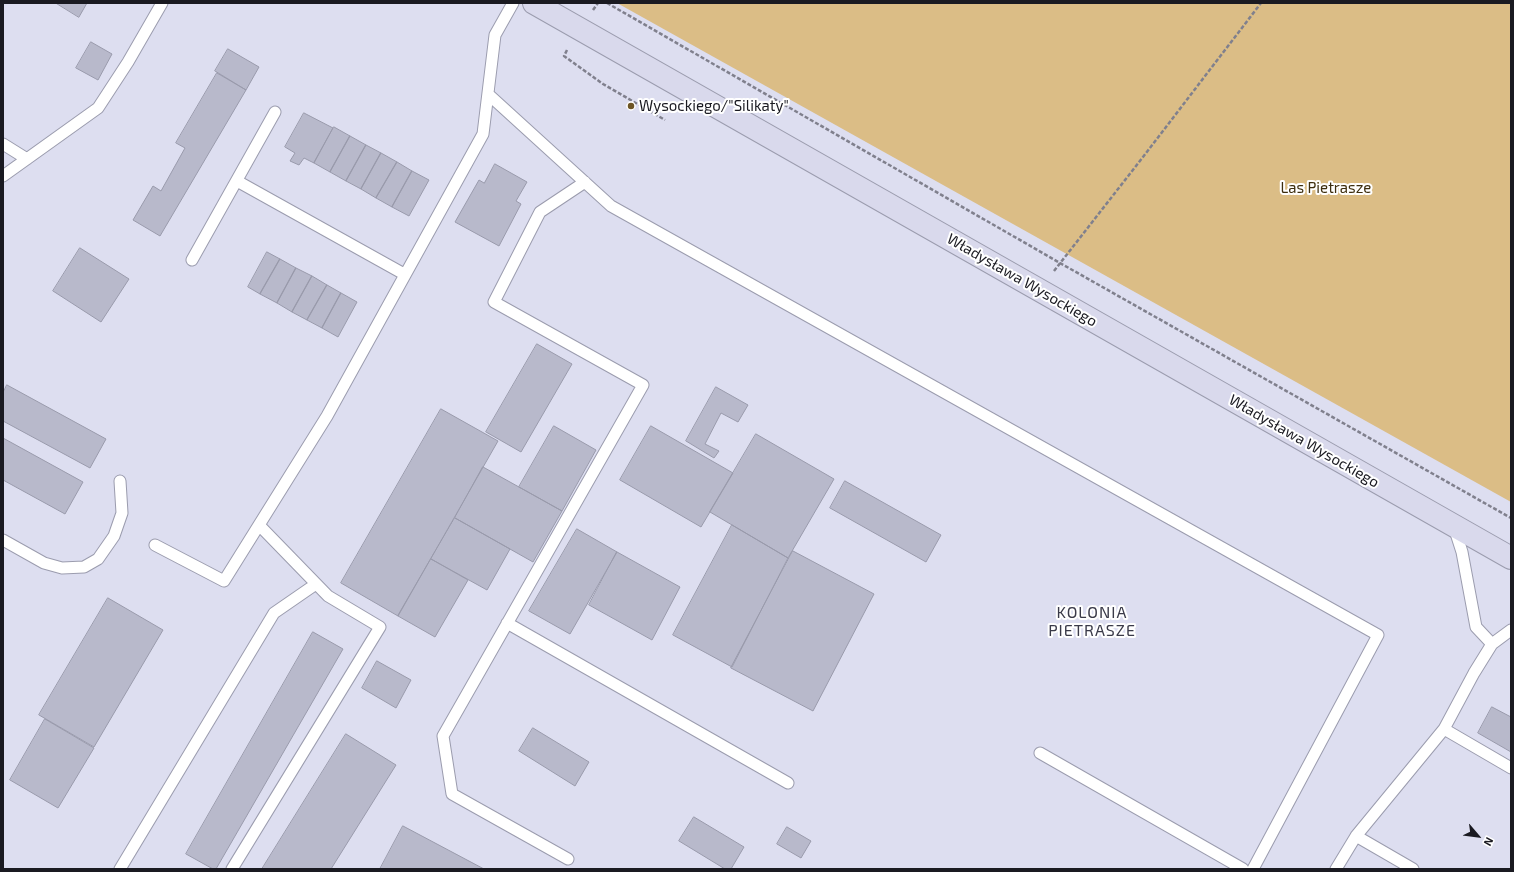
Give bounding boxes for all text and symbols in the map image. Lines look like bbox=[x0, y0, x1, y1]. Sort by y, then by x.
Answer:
place label: Wysockiego/"Silikaty" bbox=[639, 97, 789, 115]
marker: Wysockiego/"Silikaty" bbox=[626, 101, 636, 111]
park label: Las Pietrasze bbox=[1281, 179, 1371, 197]
street label: Władysława Wysockiego bbox=[944, 230, 1100, 330]
street label: Władysława Wysockiego bbox=[1226, 391, 1382, 491]
district label: KOLONIA PIETRASZE bbox=[1048, 603, 1136, 641]
north arrow bbox=[1458, 816, 1498, 856]
text: N bbox=[1481, 835, 1497, 848]

